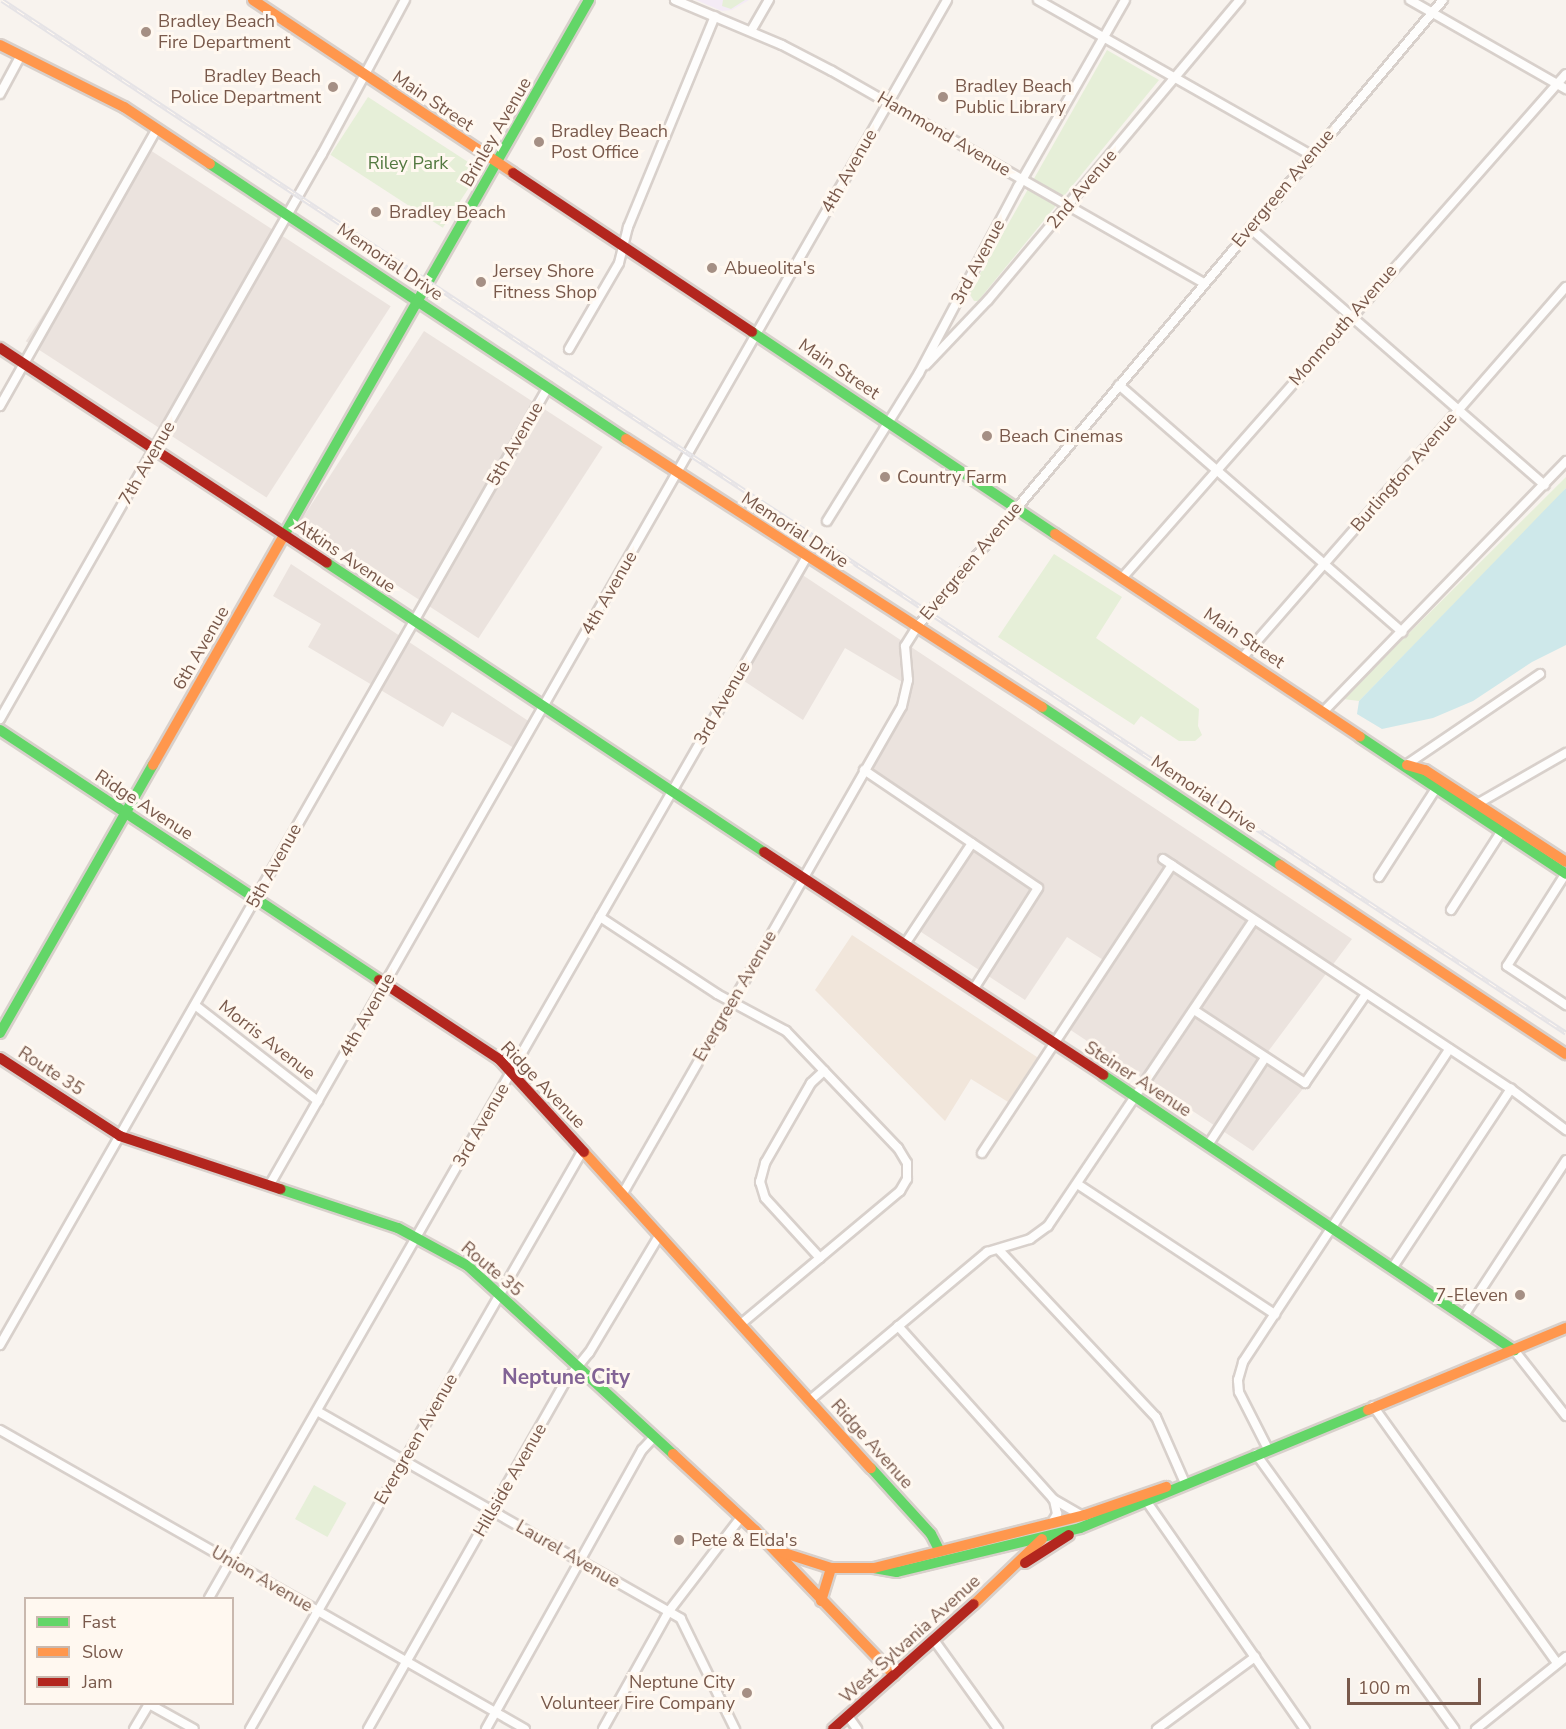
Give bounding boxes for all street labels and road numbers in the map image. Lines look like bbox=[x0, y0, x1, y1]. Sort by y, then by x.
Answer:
street label: Main Street bbox=[388, 66, 478, 136]
street label: Brinley Avenue bbox=[456, 73, 536, 191]
street label: Hammond Avenue bbox=[873, 87, 1015, 181]
street label: 4th Avenue bbox=[816, 125, 882, 217]
street label: Evergreen Avenue bbox=[1227, 125, 1339, 251]
street label: 2nd Avenue bbox=[1042, 145, 1122, 233]
street label: 3rd Avenue bbox=[947, 216, 1009, 308]
street label: Memorial Drive bbox=[333, 219, 447, 305]
street label: Monmouth Avenue bbox=[1284, 260, 1402, 390]
street label: Main Street bbox=[794, 334, 884, 404]
street label: 5th Avenue bbox=[482, 398, 548, 490]
street label: Burlington Avenue bbox=[1346, 408, 1462, 536]
street label: 7th Avenue bbox=[114, 417, 180, 509]
street label: Memorial Drive bbox=[737, 487, 853, 573]
street label: Evergreen Avenue bbox=[915, 498, 1027, 624]
street label: Atkins Avenue bbox=[290, 514, 400, 598]
street label: 4th Avenue bbox=[576, 547, 642, 639]
street label: 6th Avenue bbox=[168, 602, 234, 694]
street label: Main Street bbox=[1199, 603, 1289, 673]
street label: 3rd Avenue bbox=[689, 657, 755, 749]
street label: Memorial Drive bbox=[1147, 751, 1261, 837]
street label: Ridge Avenue bbox=[91, 765, 197, 845]
street label: 5th Avenue bbox=[242, 820, 306, 912]
street label: Evergreen Avenue bbox=[689, 927, 781, 1065]
street label: 4th Avenue bbox=[334, 969, 400, 1061]
street label: Morris Avenue bbox=[214, 995, 320, 1085]
street label: Steiner Avenue bbox=[1080, 1036, 1196, 1122]
street label: Ridge Avenue bbox=[496, 1037, 590, 1133]
street label: Route 35 bbox=[14, 1042, 88, 1100]
street label: 3rd Avenue bbox=[448, 1079, 514, 1171]
street label: Route 35 bbox=[457, 1237, 527, 1301]
street label: Evergreen Avenue bbox=[370, 1370, 462, 1508]
street label: Ridge Avenue bbox=[826, 1395, 918, 1493]
street label: Hillside Avenue bbox=[469, 1420, 551, 1540]
street label: Laurel Avenue bbox=[512, 1516, 624, 1592]
street label: Union Avenue bbox=[207, 1541, 317, 1617]
street label: West Sylvania Avenue bbox=[835, 1570, 985, 1708]

